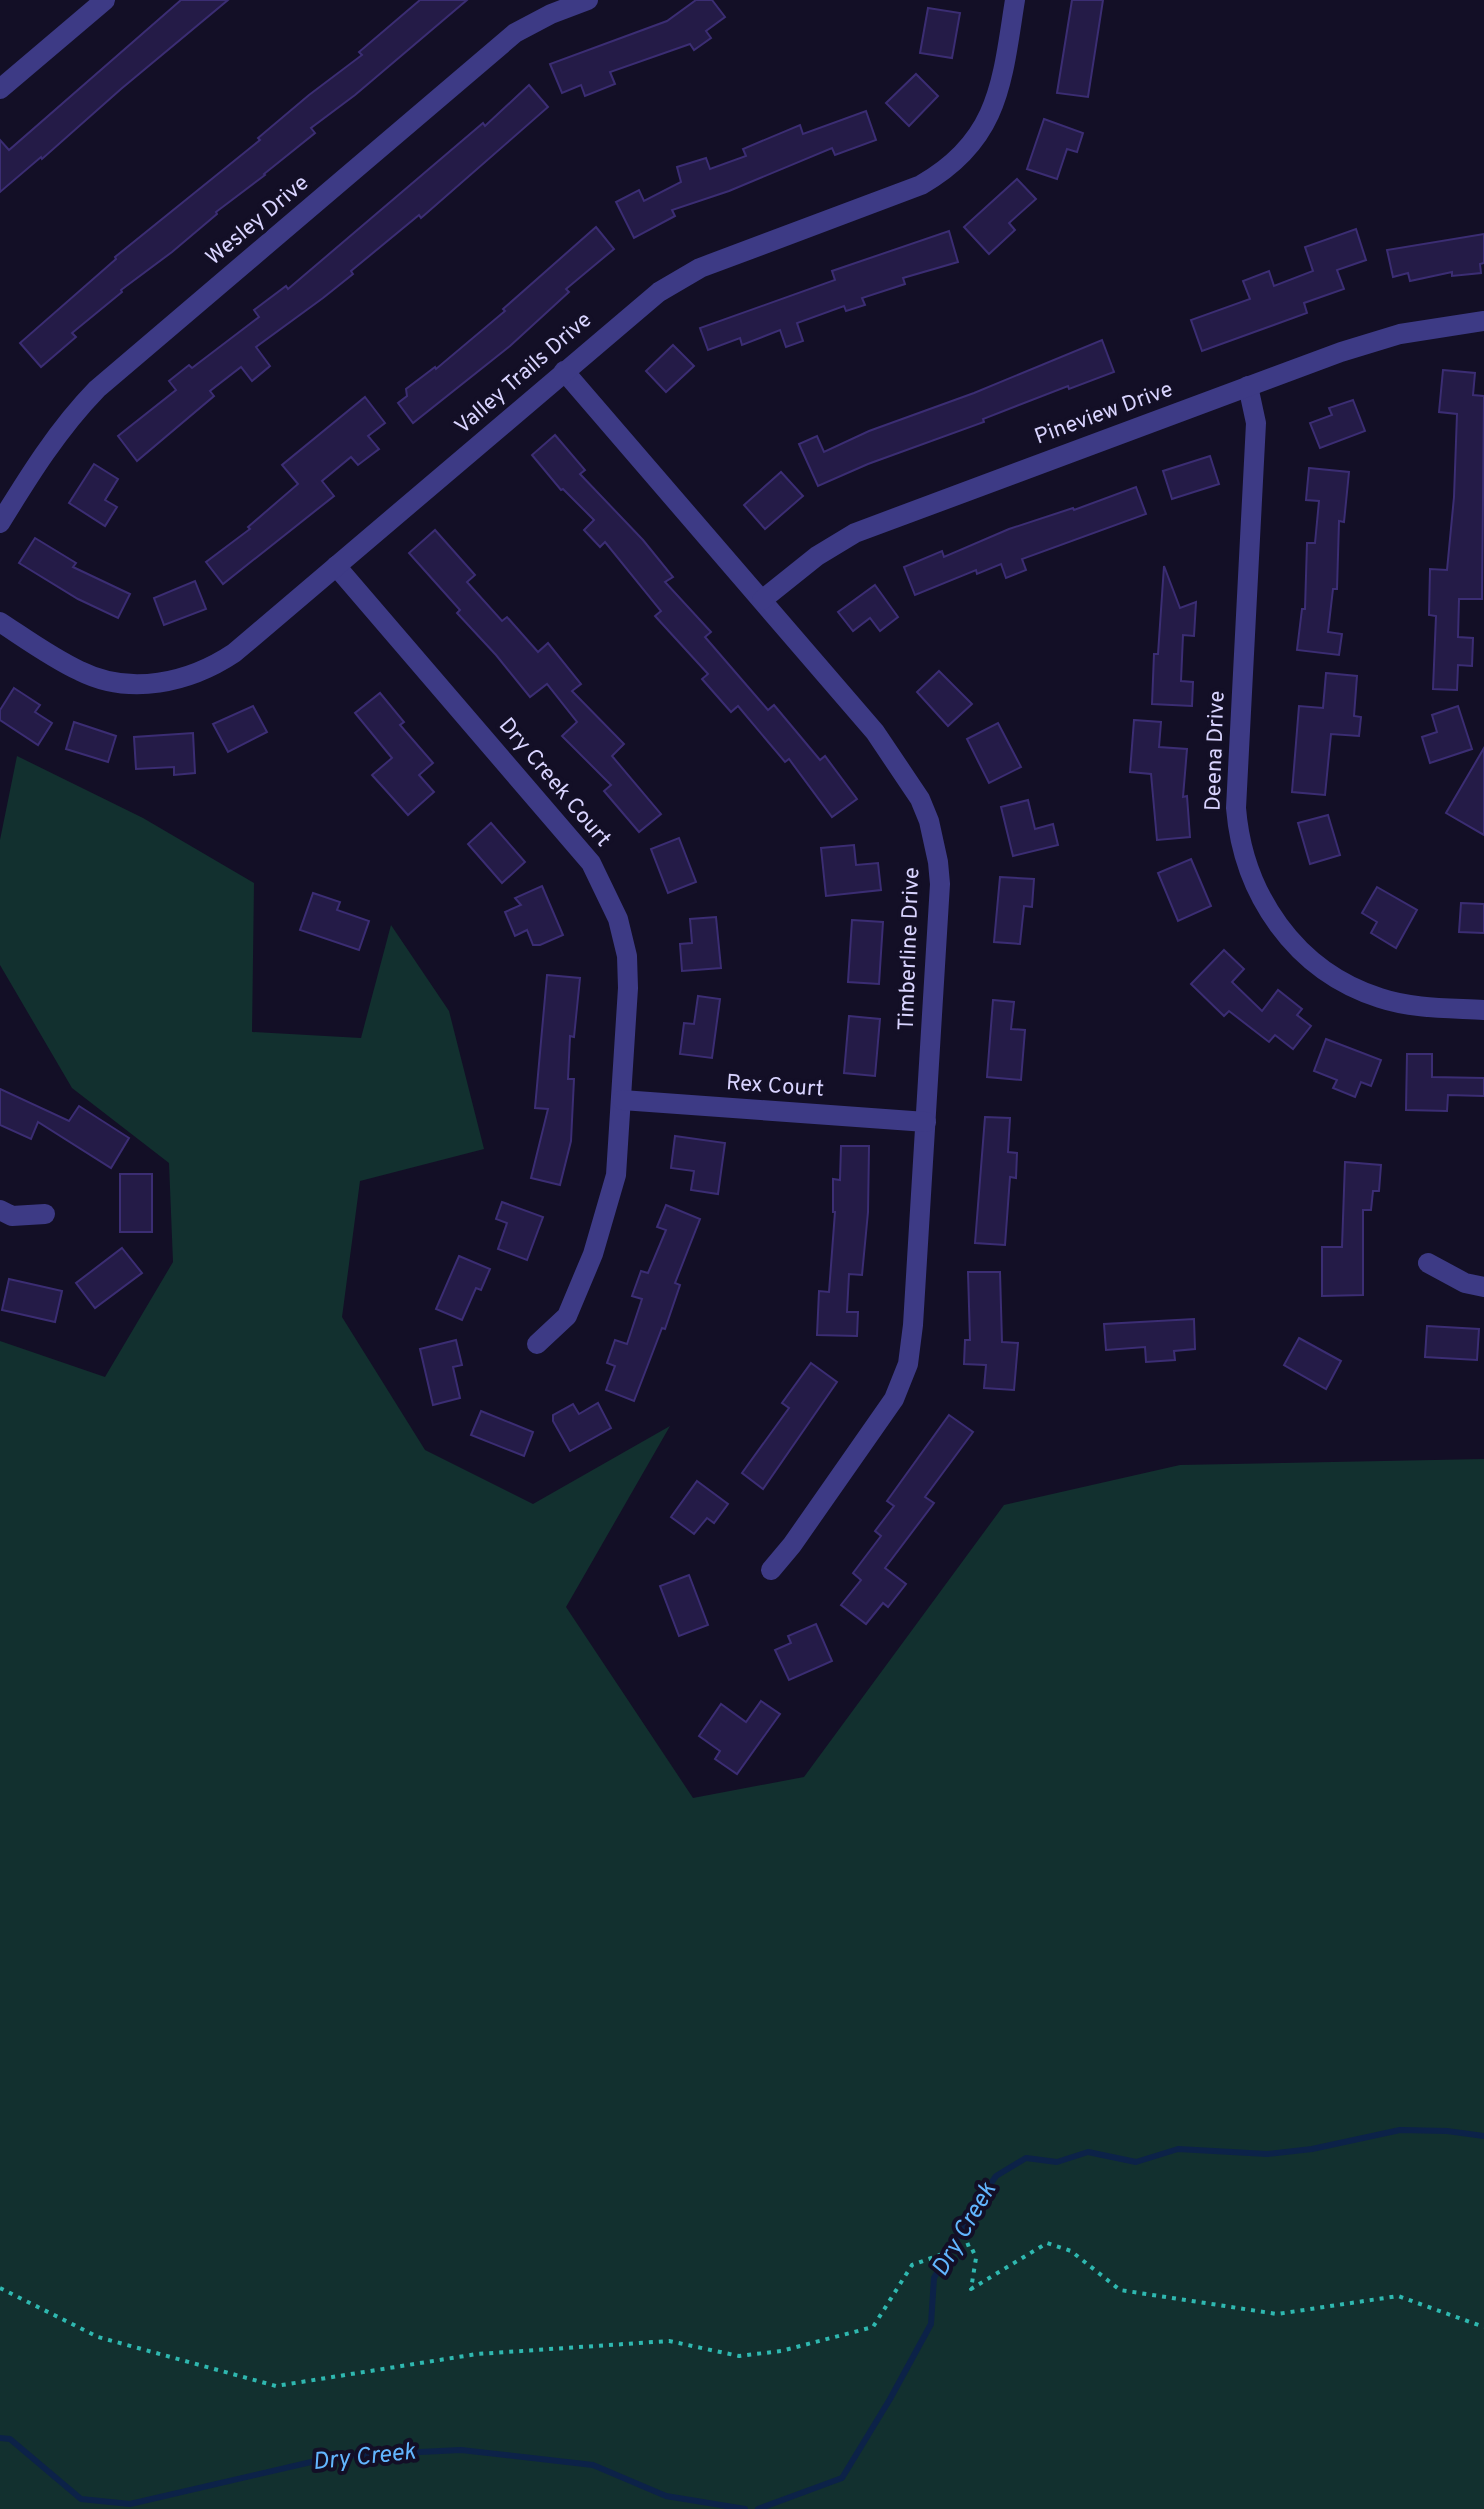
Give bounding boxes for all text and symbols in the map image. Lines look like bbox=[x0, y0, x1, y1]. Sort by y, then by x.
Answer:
street label: Wesley Drive bbox=[201, 170, 315, 272]
street label: Valley Trails Drive bbox=[450, 307, 598, 441]
street label: Pineview Drive bbox=[1031, 377, 1177, 451]
street label: Deena Drive bbox=[1200, 690, 1232, 812]
street label: Dry Creek Court bbox=[492, 713, 616, 853]
street label: Timberline Drive bbox=[894, 867, 926, 1031]
street label: Rex Court bbox=[725, 1070, 825, 1104]
water label: Dry Creek bbox=[926, 2177, 1004, 2282]
water label: Dry Creek bbox=[311, 2438, 418, 2478]

